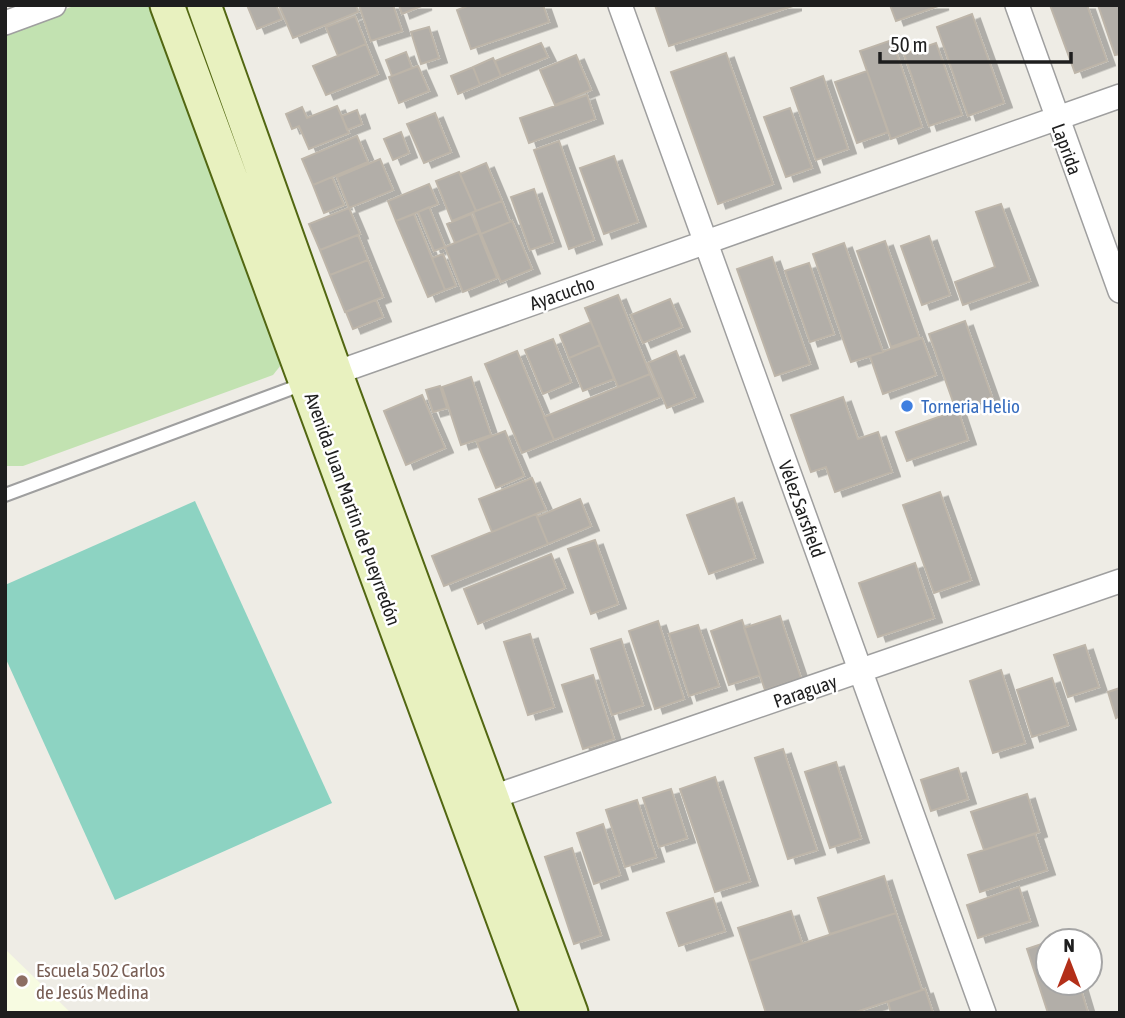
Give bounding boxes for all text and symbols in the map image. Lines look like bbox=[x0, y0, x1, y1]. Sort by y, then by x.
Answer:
scale bar bbox=[880, 21, 1071, 65]
text: 50 m bbox=[890, 32, 928, 56]
street label: Laprida bbox=[1048, 120, 1086, 178]
street label: Ayacucho bbox=[527, 272, 597, 314]
street label: Avenida Juan Martin de Pueyrredón bbox=[301, 390, 405, 628]
place label: Torneria Helio bbox=[921, 395, 1020, 417]
marker: Torneria Helio bbox=[899, 398, 915, 414]
street label: Vélez Sarsfield bbox=[774, 458, 830, 560]
street label: Paraguay bbox=[770, 670, 840, 712]
north arrow bbox=[1034, 927, 1104, 997]
text: N bbox=[1063, 934, 1075, 956]
place label: Escuela 502 Carlos de Jesús Medina bbox=[36, 959, 165, 1003]
marker: Escuela 502 Carlos de Jesús Medina bbox=[14, 973, 30, 989]

